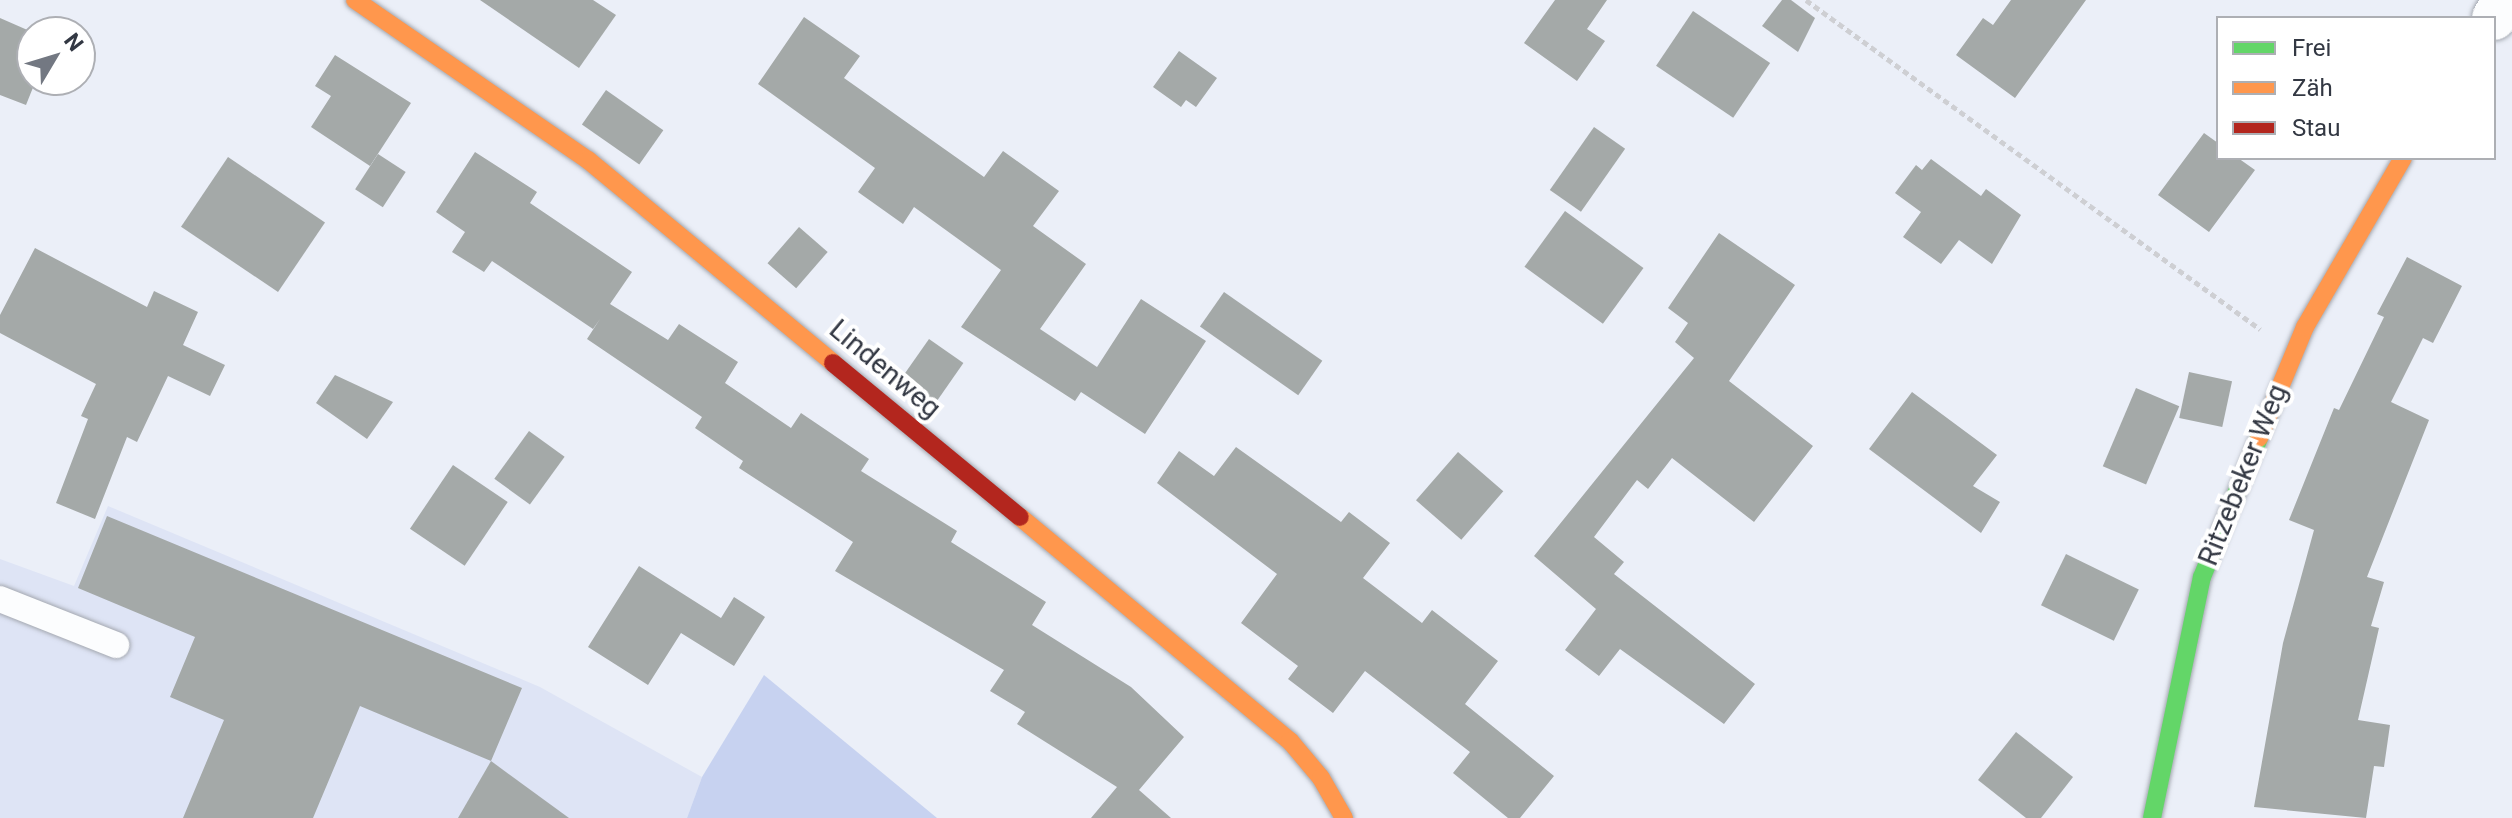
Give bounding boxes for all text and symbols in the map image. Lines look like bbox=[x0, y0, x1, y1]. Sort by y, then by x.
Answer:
north arrow bbox=[16, 16, 96, 96]
legend bbox=[2216, 16, 2496, 160]
text: N bbox=[59, 28, 88, 56]
text: Frei bbox=[2292, 34, 2331, 62]
text: Zäh bbox=[2292, 74, 2333, 102]
text: Stau bbox=[2292, 114, 2340, 142]
street label: Lindenweg bbox=[822, 313, 948, 425]
street label: Ritzebeker Weg bbox=[2191, 379, 2295, 571]

